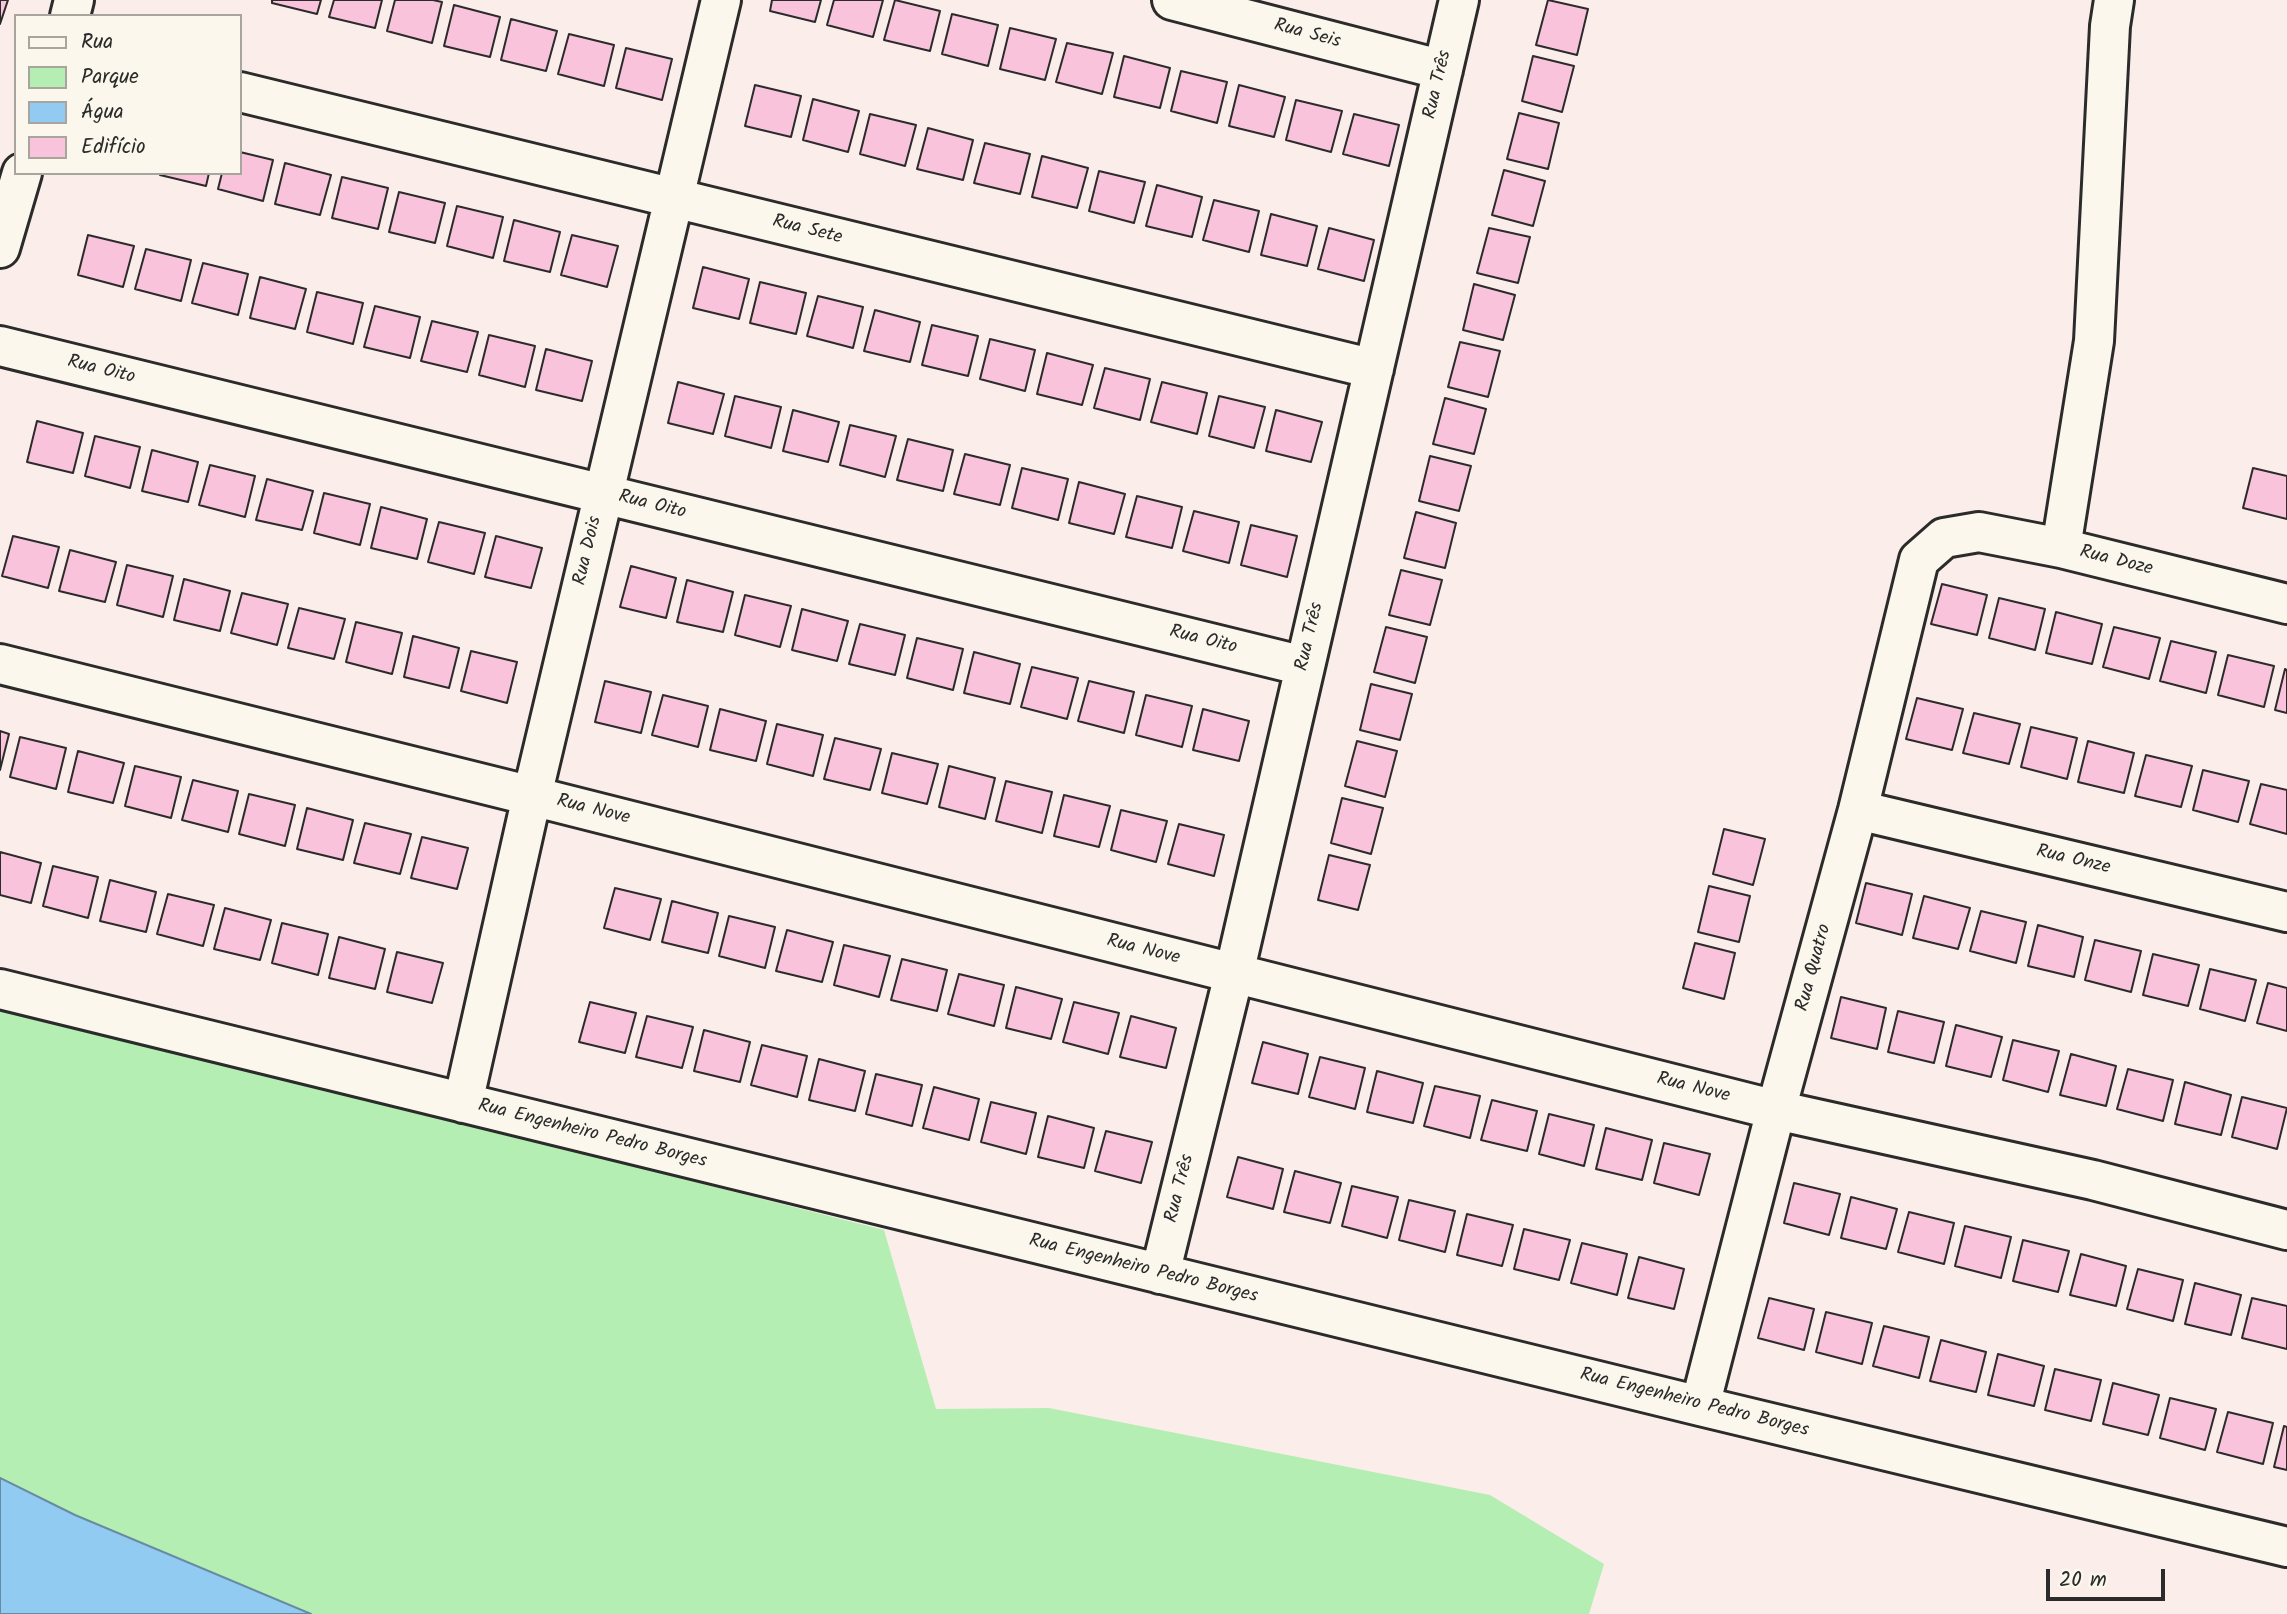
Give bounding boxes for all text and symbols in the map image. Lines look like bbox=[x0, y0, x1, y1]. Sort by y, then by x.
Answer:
legend bbox=[14, 14, 242, 175]
street label: Rua Seis bbox=[1271, 15, 1343, 55]
text: Rua bbox=[81, 26, 113, 59]
street label: Rua Três bbox=[1420, 49, 1458, 121]
text: Parque bbox=[81, 61, 139, 94]
text: Água bbox=[81, 96, 124, 129]
text: Edifício bbox=[81, 131, 146, 164]
street label: Rua Sete bbox=[770, 211, 844, 251]
street label: Rua Oito bbox=[65, 352, 137, 390]
street label: Rua Oito bbox=[616, 487, 688, 525]
street label: Rua Dois bbox=[570, 514, 608, 588]
street label: Rua Doze bbox=[2077, 542, 2155, 582]
street label: Rua Três bbox=[1292, 601, 1330, 673]
street label: Rua Oito bbox=[1167, 622, 1239, 660]
street label: Rua Nove bbox=[554, 791, 632, 831]
street label: Rua Onze bbox=[2034, 841, 2112, 881]
street label: Rua Quatro bbox=[1792, 922, 1838, 1014]
street label: Rua Nove bbox=[1104, 931, 1182, 971]
street label: Rua Nove bbox=[1654, 1069, 1732, 1109]
street label: Rua Engenheiro Pedro Borges bbox=[475, 1096, 709, 1174]
street label: Rua Três bbox=[1162, 1152, 1200, 1226]
street label: Rua Engenheiro Pedro Borges bbox=[1026, 1231, 1260, 1309]
street label: Rua Engenheiro Pedro Borges bbox=[1577, 1365, 1811, 1443]
scale bar bbox=[2049, 1554, 2168, 1598]
text: 20 m bbox=[2059, 1564, 2107, 1597]

